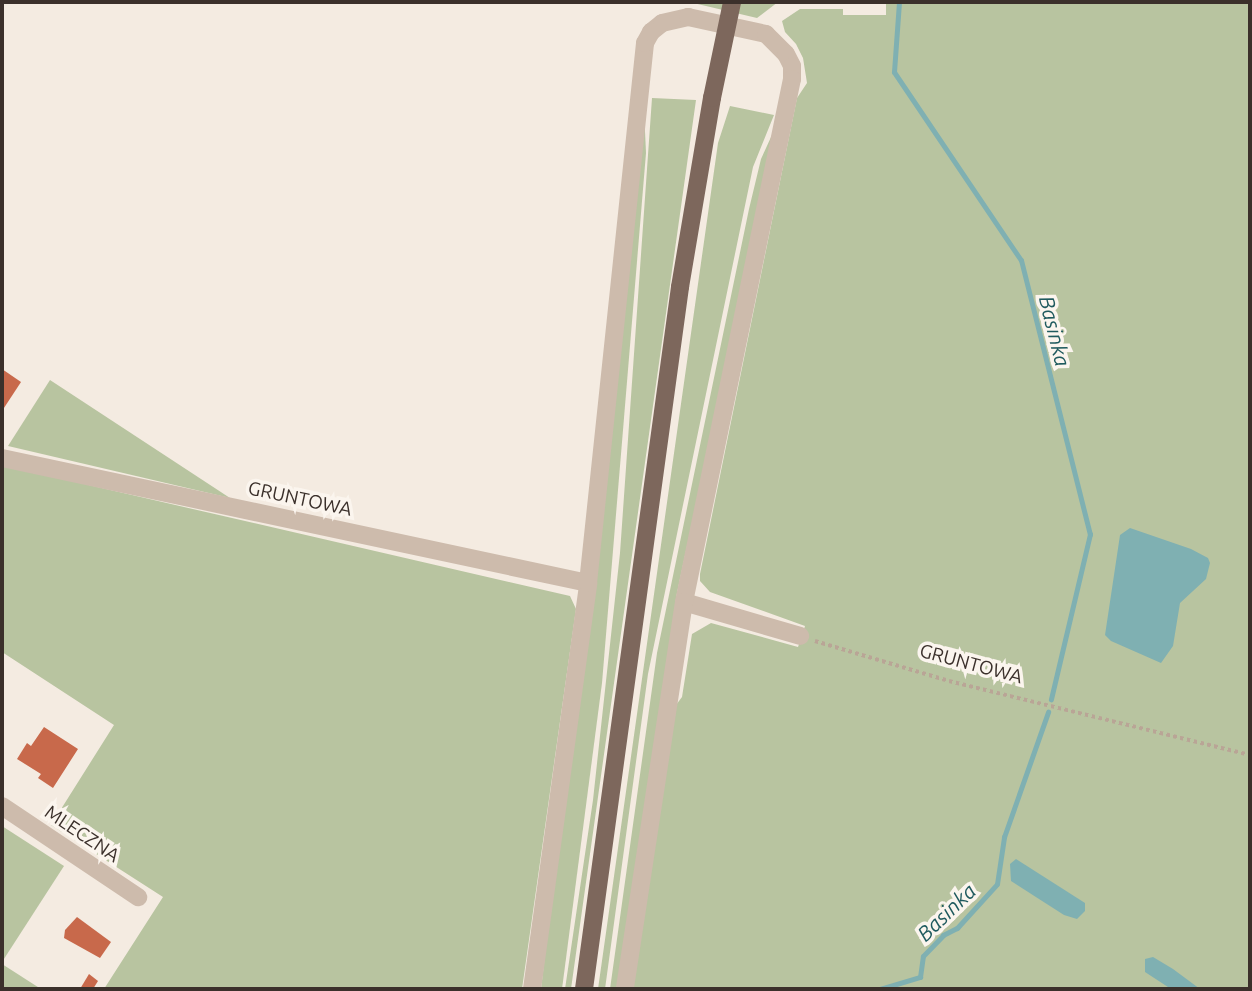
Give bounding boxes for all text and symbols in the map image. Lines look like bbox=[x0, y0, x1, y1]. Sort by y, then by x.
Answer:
water label: Basinka bbox=[1034, 293, 1076, 369]
street label: GRUNTOWA bbox=[246, 477, 354, 521]
street label: GRUNTOWA bbox=[917, 639, 1025, 689]
street label: MLECZNA bbox=[40, 801, 124, 867]
water label: Basinka bbox=[911, 878, 981, 946]

